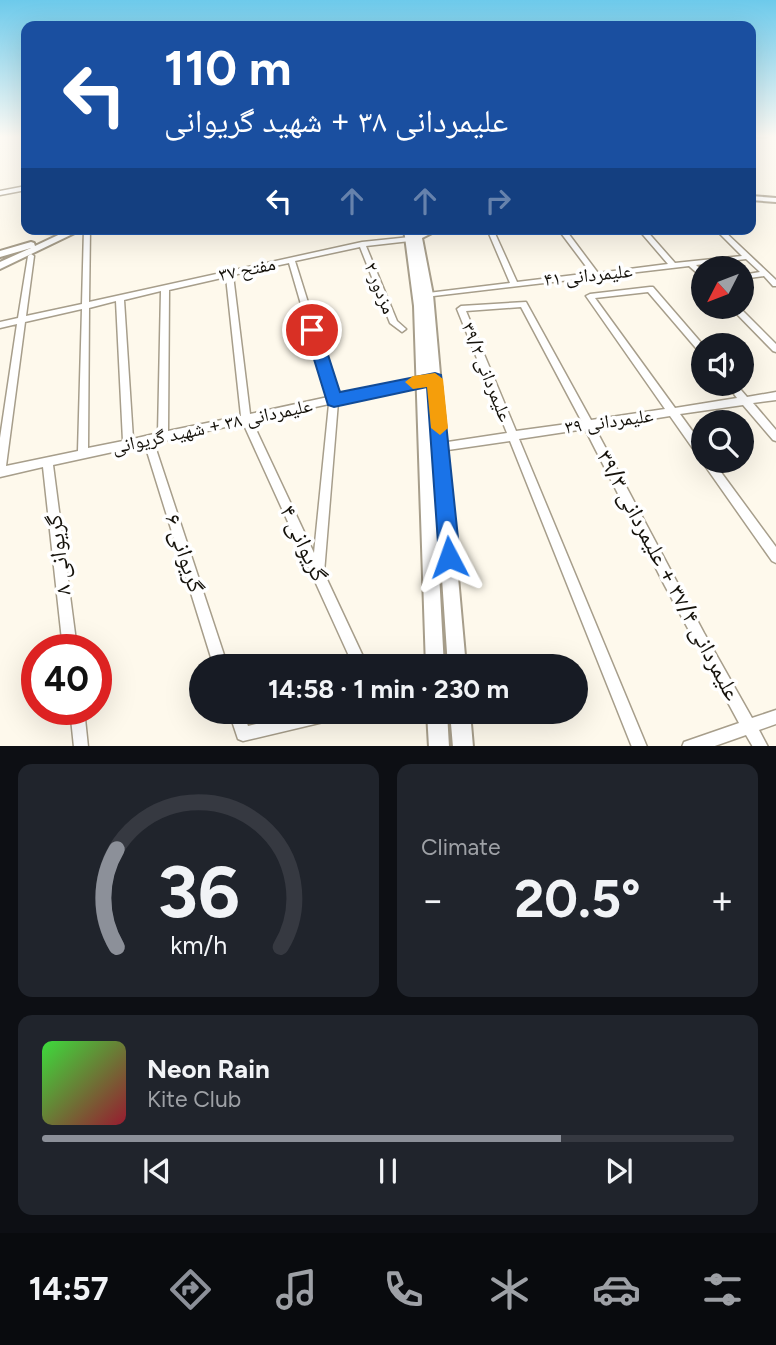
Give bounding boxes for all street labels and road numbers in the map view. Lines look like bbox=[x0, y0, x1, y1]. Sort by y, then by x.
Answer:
street label: مفتح ۳۷ bbox=[217, 252, 278, 287]
street label: مزدور ۲ bbox=[359, 259, 401, 317]
street label: علیمردانی ۴۱ bbox=[543, 259, 634, 291]
street label: علیمردانی ۳۹/۲ bbox=[457, 319, 517, 425]
street label: علیمردانی ۳۸ + شهید گریوانی bbox=[110, 393, 315, 458]
street label: علیمردانی ۳۹ bbox=[563, 403, 655, 439]
street label: علیمردانی ۳۷/۴ + علیمردانی ۳۹/۳ bbox=[591, 445, 747, 705]
street label: گریوانی ۴ bbox=[274, 500, 334, 586]
street label: گریوانی ۶ bbox=[159, 510, 211, 596]
street label: گریوانی ۸ bbox=[39, 513, 77, 597]

